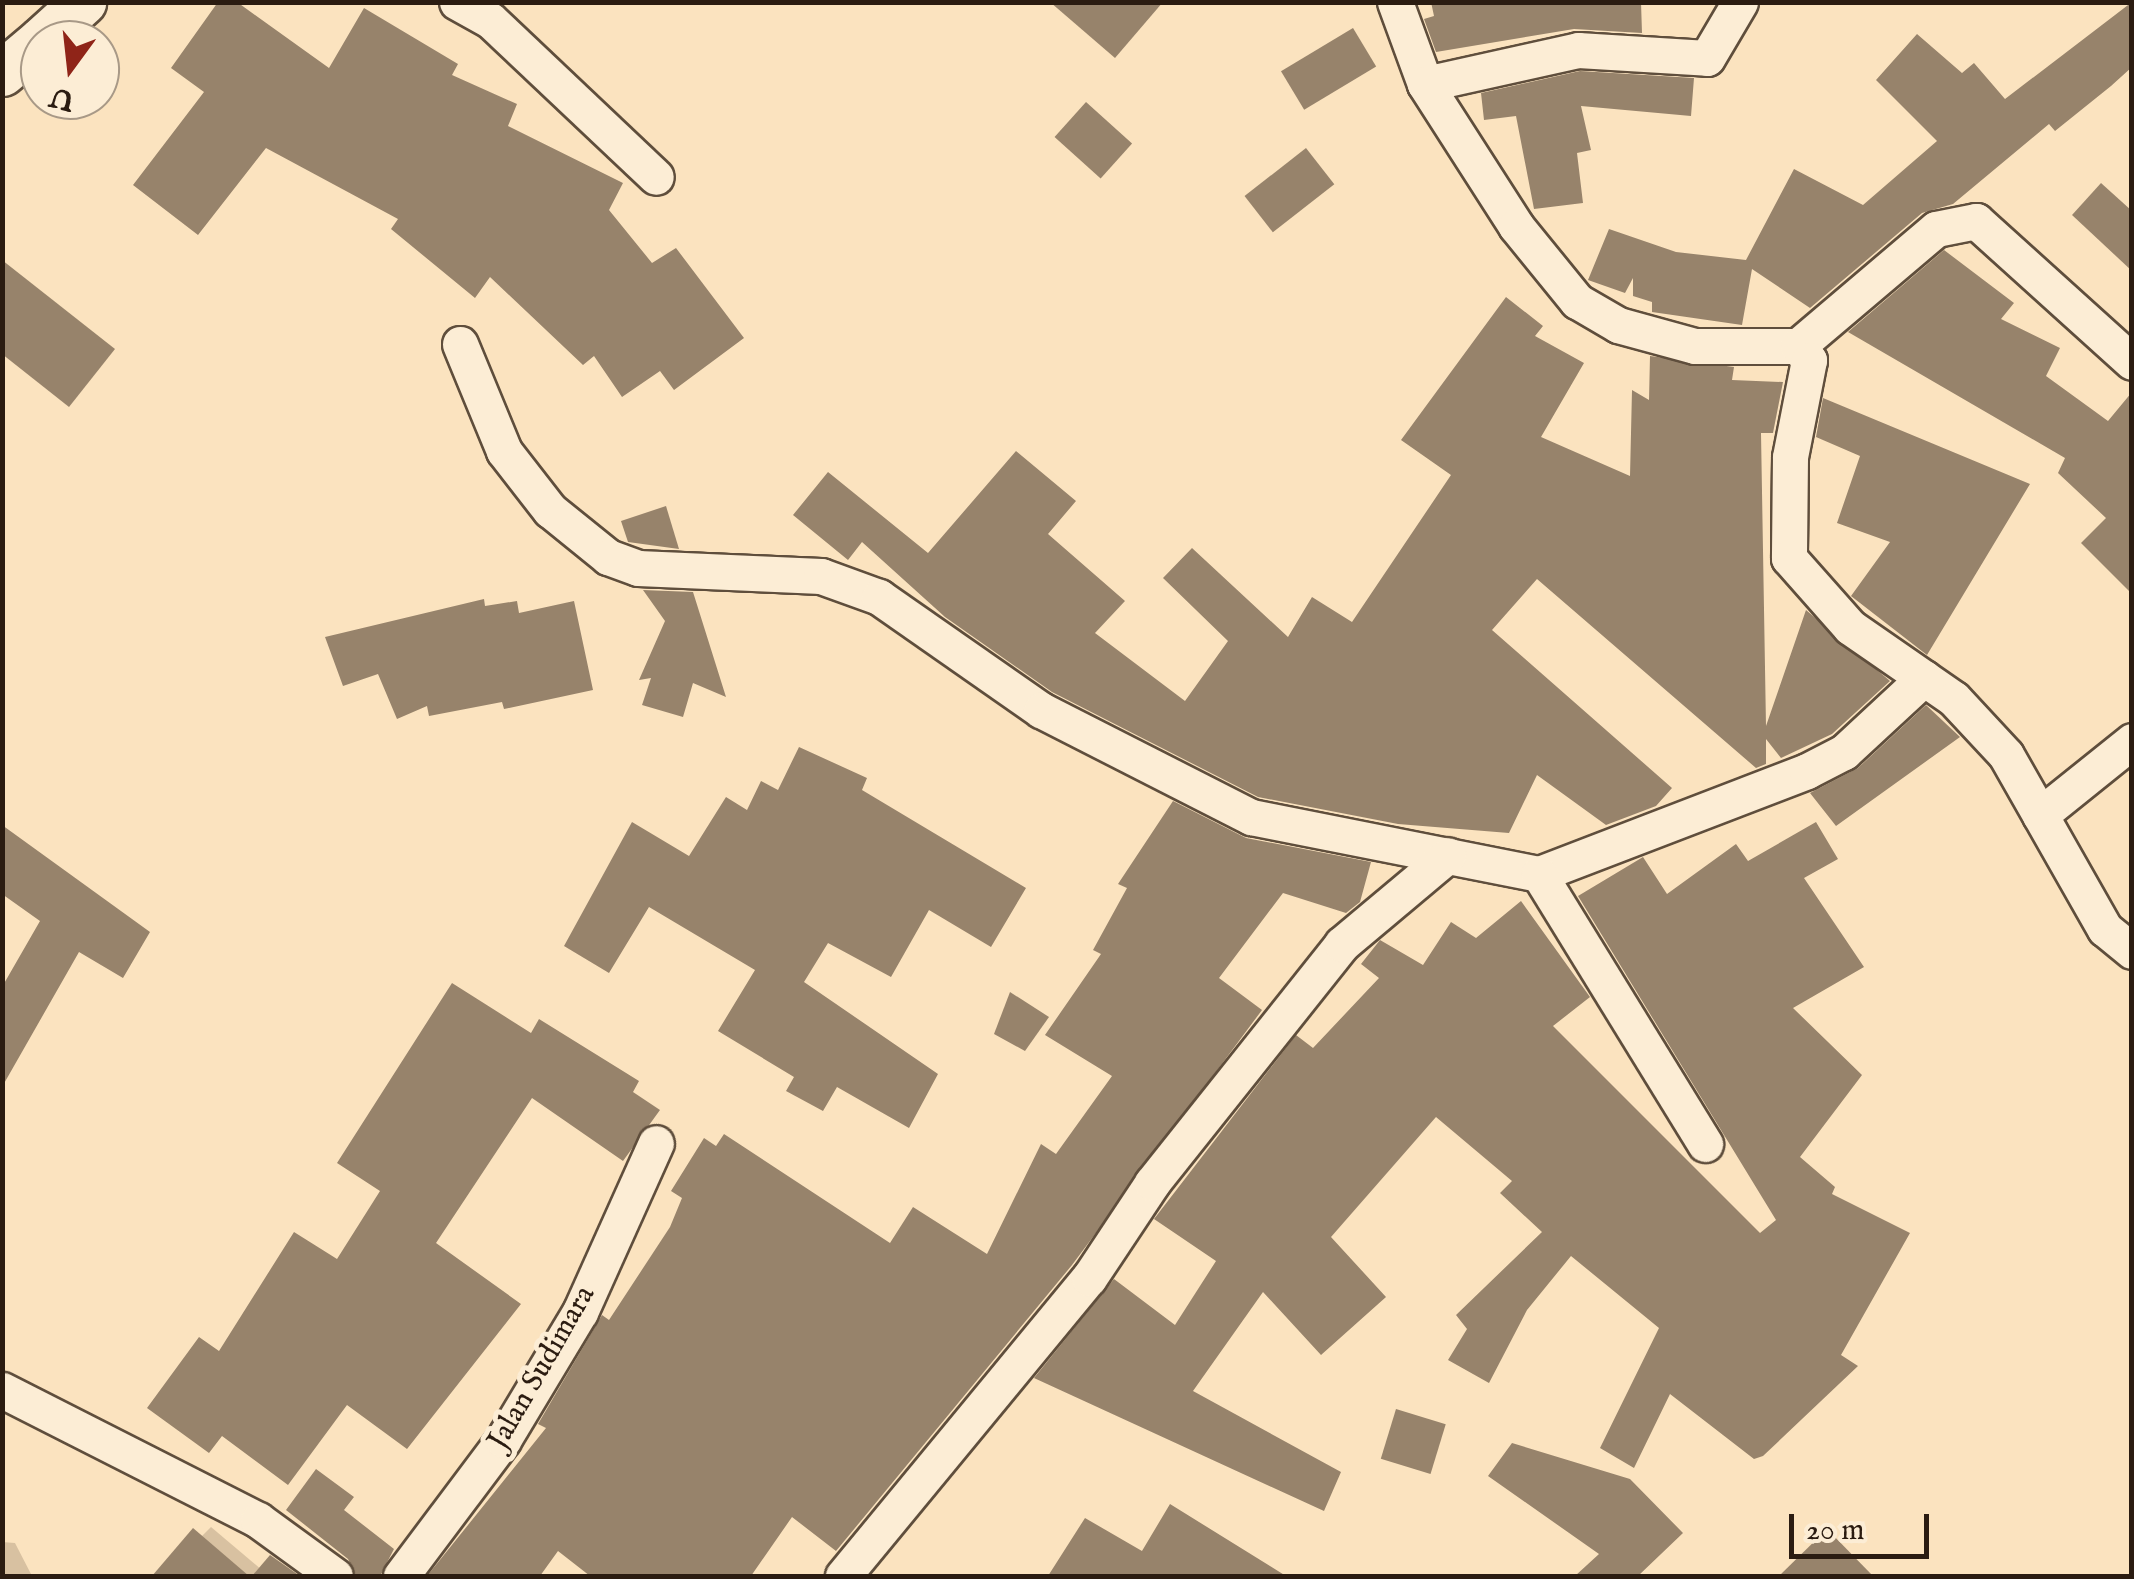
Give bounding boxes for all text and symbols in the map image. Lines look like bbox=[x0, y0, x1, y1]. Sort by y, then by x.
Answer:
north arrow bbox=[20, 20, 120, 120]
text: U bbox=[47, 78, 79, 118]
street label: Jalan Sudimara bbox=[481, 1280, 603, 1456]
scale bar bbox=[1794, 1494, 1934, 1556]
text: 20 m bbox=[1806, 1512, 1865, 1550]

